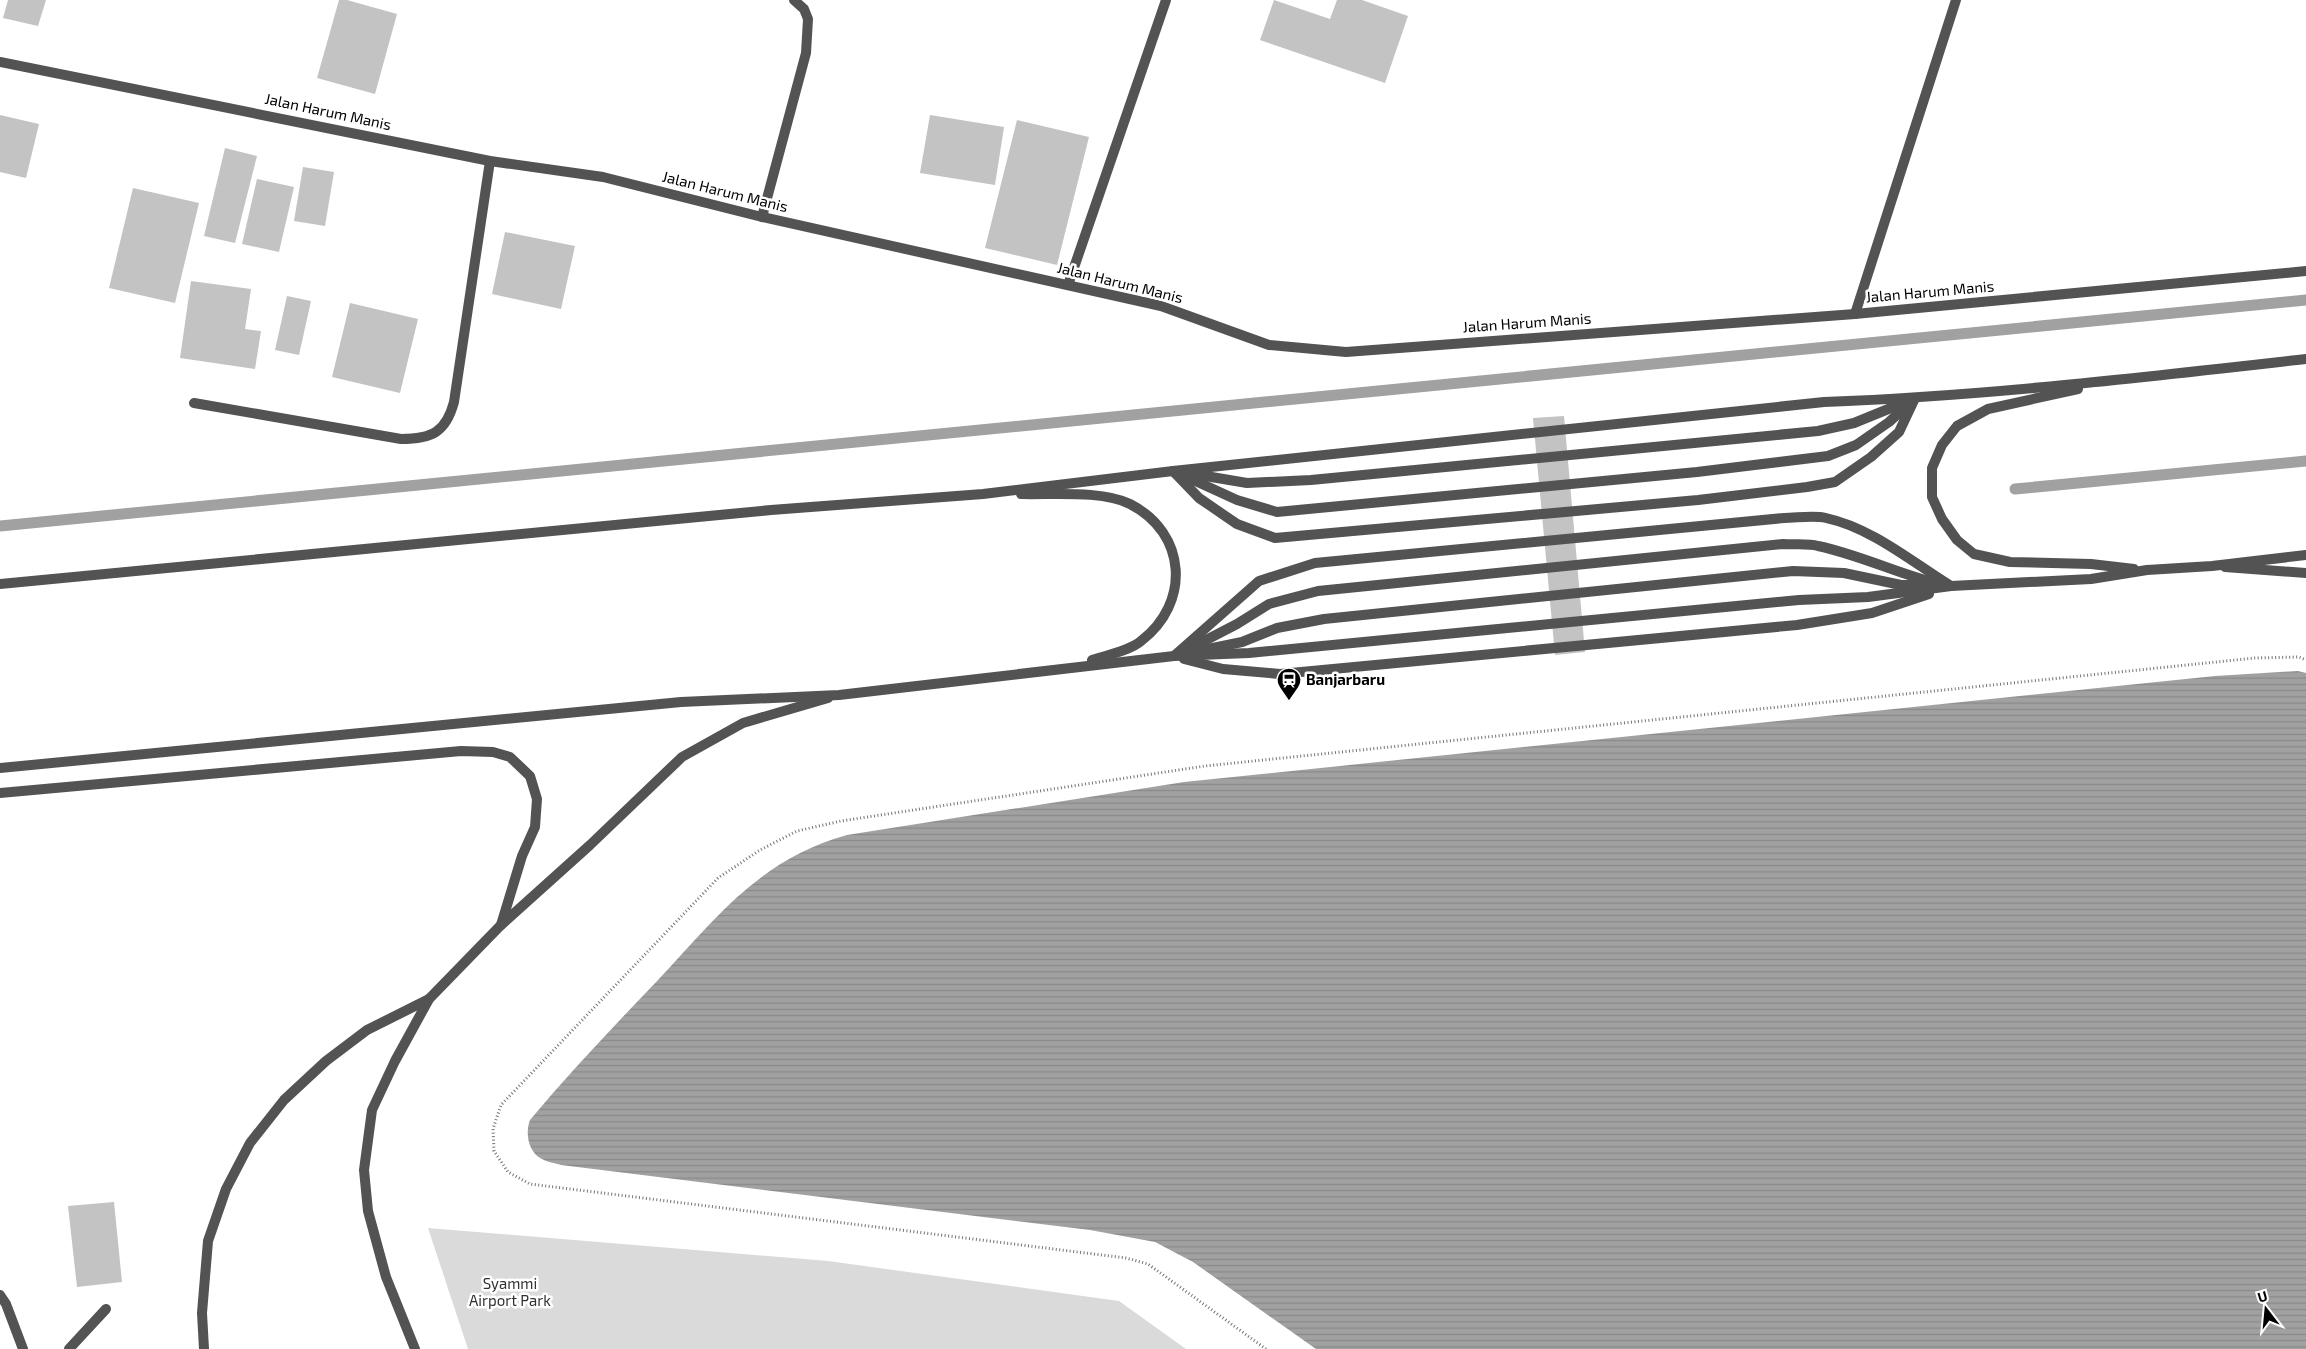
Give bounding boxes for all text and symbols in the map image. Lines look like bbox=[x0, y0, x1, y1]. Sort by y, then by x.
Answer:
street label: Jalan Harum Manis bbox=[263, 89, 393, 133]
street label: Jalan Harum Manis bbox=[661, 167, 790, 215]
street label: Jalan Harum Manis bbox=[1056, 258, 1185, 306]
street label: Jalan Harum Manis bbox=[1865, 276, 1995, 306]
street label: Jalan Harum Manis bbox=[1462, 309, 1592, 335]
station icon: Banjarbaru bbox=[1276, 667, 1302, 701]
place label: Banjarbaru bbox=[1306, 670, 1385, 688]
park label: Syammi Airport Park bbox=[469, 1274, 551, 1309]
north arrow bbox=[2241, 1284, 2291, 1334]
text: U bbox=[2255, 1287, 2269, 1306]

